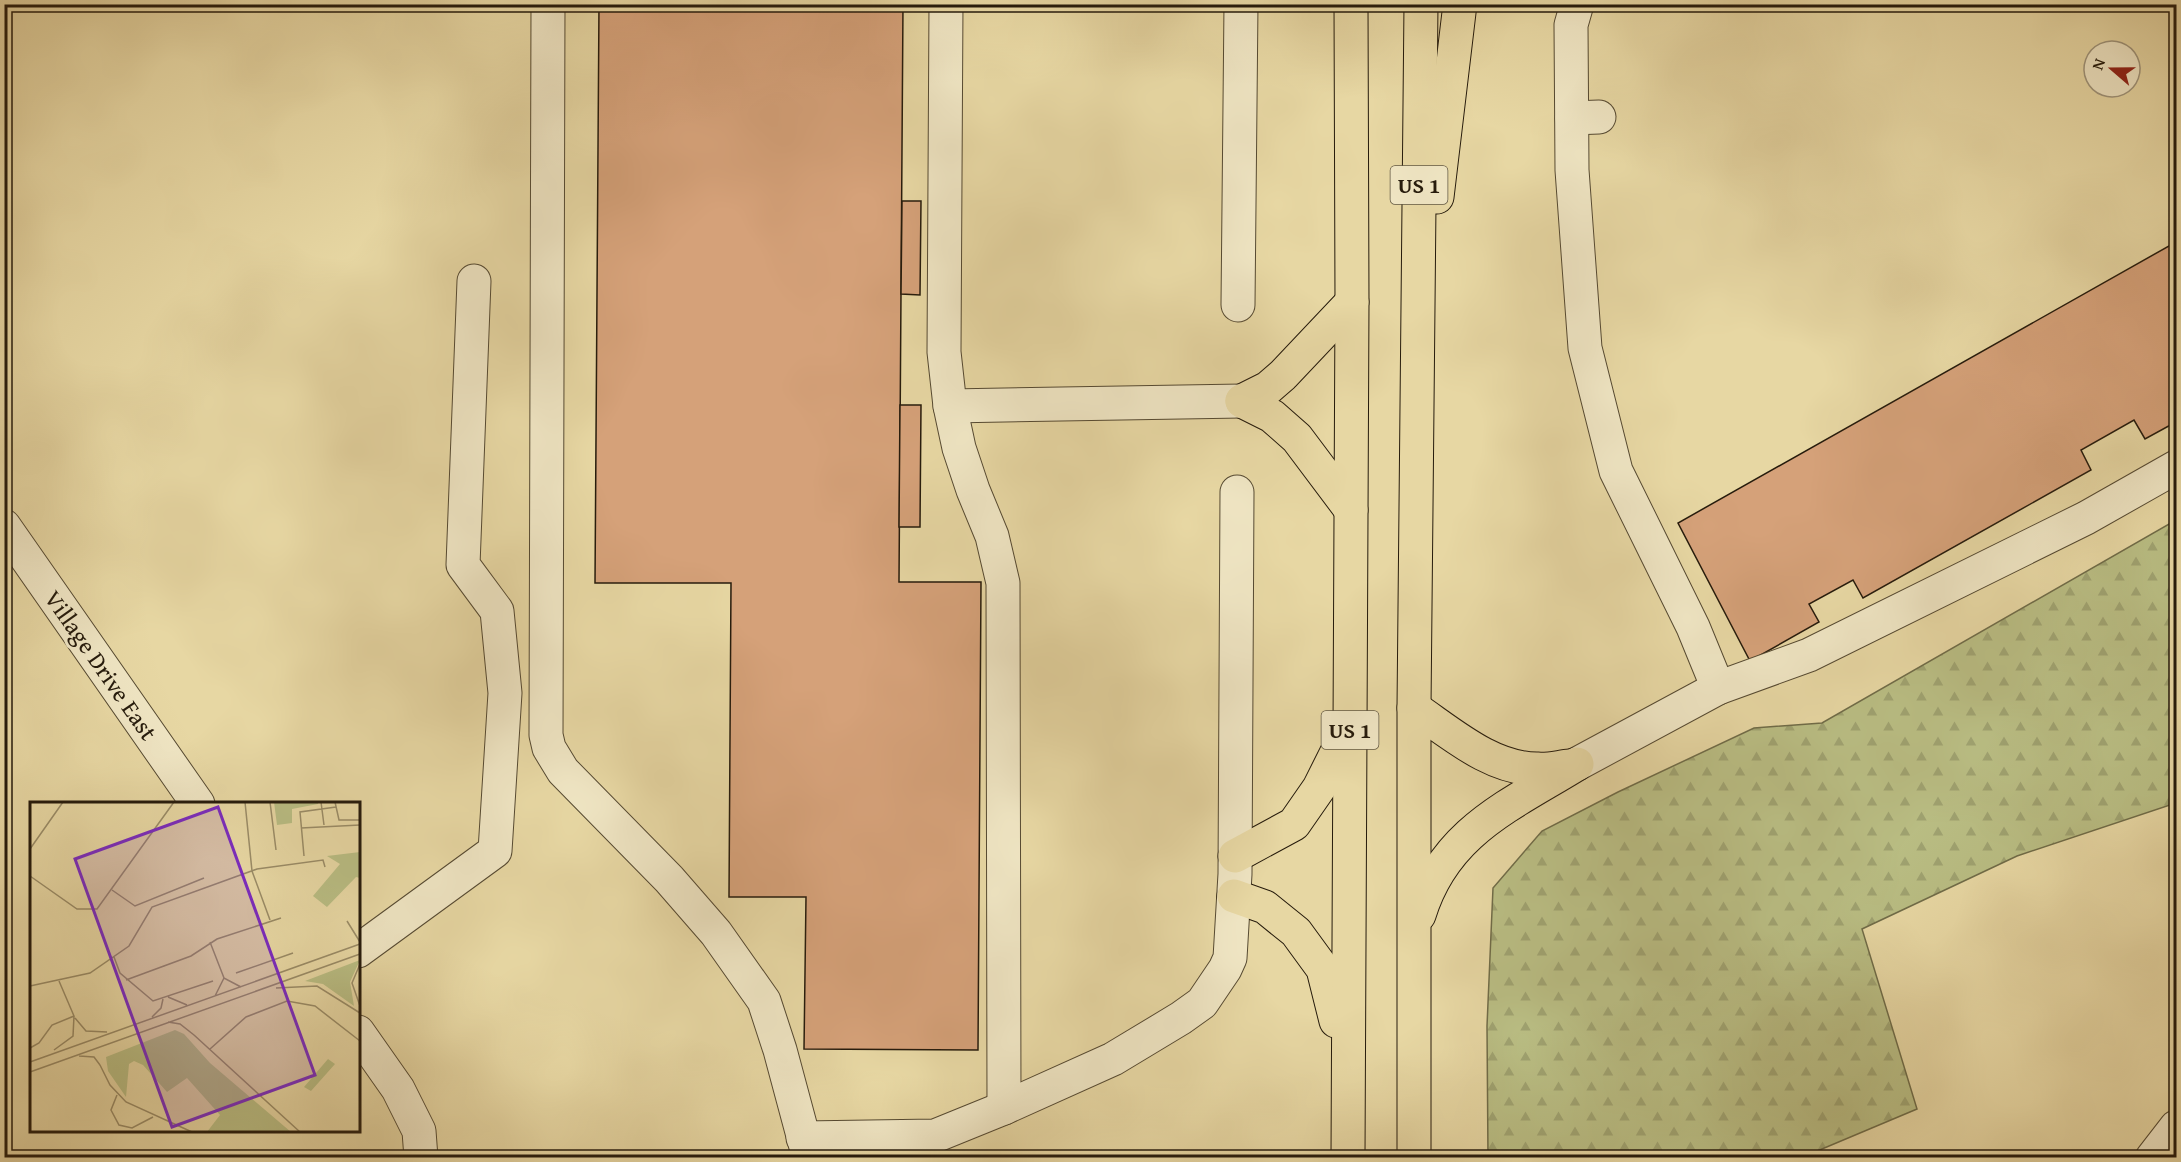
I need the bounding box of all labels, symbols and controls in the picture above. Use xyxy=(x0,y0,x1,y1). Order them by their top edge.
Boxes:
north arrow xyxy=(2082,39,2142,99)
text: N xyxy=(2085,54,2111,73)
road number: US 1 xyxy=(1390,166,1448,204)
street label: Village Drive East xyxy=(36,583,166,748)
road number: US 1 xyxy=(1322,711,1378,749)
inset map xyxy=(30,802,360,1132)

